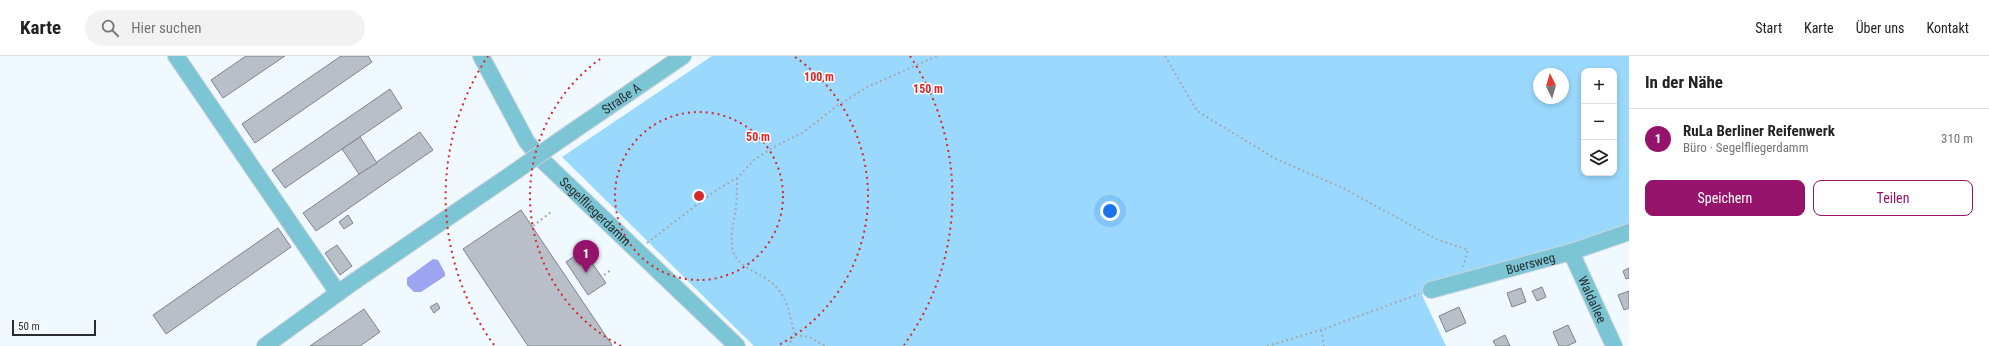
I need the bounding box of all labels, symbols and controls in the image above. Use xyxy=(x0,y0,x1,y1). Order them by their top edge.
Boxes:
search box xyxy=(85,10,365,46)
text: Karte xyxy=(20,16,61,39)
icon: search xyxy=(99,17,121,39)
text: Hier suchen xyxy=(131,19,202,37)
text: Start xyxy=(1755,20,1782,36)
text: Karte xyxy=(1804,20,1834,36)
text: Über uns xyxy=(1856,20,1904,36)
text: Kontakt xyxy=(1926,20,1969,36)
north arrow xyxy=(1533,68,1569,104)
map controls xyxy=(1581,68,1617,176)
button: + xyxy=(1581,68,1617,104)
text: 100 m xyxy=(804,70,834,84)
text: In der Nähe xyxy=(1645,72,1723,92)
street label: Straße A xyxy=(599,79,644,117)
text: 150 m xyxy=(913,82,943,96)
button: − xyxy=(1581,104,1617,140)
text: RuLa Berliner Reifenwerk xyxy=(1683,122,1835,140)
text: 50 m xyxy=(746,130,770,144)
text: 1 xyxy=(1655,131,1661,146)
text: 310 m xyxy=(1941,131,1973,146)
button: layers xyxy=(1581,140,1617,176)
text: Büro · Segelfliegerdamm xyxy=(1683,140,1808,155)
street label: Segelfliegerdamm xyxy=(557,174,634,248)
button: Speichern xyxy=(1645,180,1805,216)
button: Teilen xyxy=(1813,180,1973,216)
centre of rings xyxy=(692,189,706,203)
your location xyxy=(1100,201,1120,221)
pin: 1 xyxy=(573,240,599,273)
street label: Buersweg xyxy=(1504,249,1557,277)
street label: Waldallee xyxy=(1575,274,1610,325)
scale bar xyxy=(12,318,96,337)
text: 50 m xyxy=(18,320,40,333)

